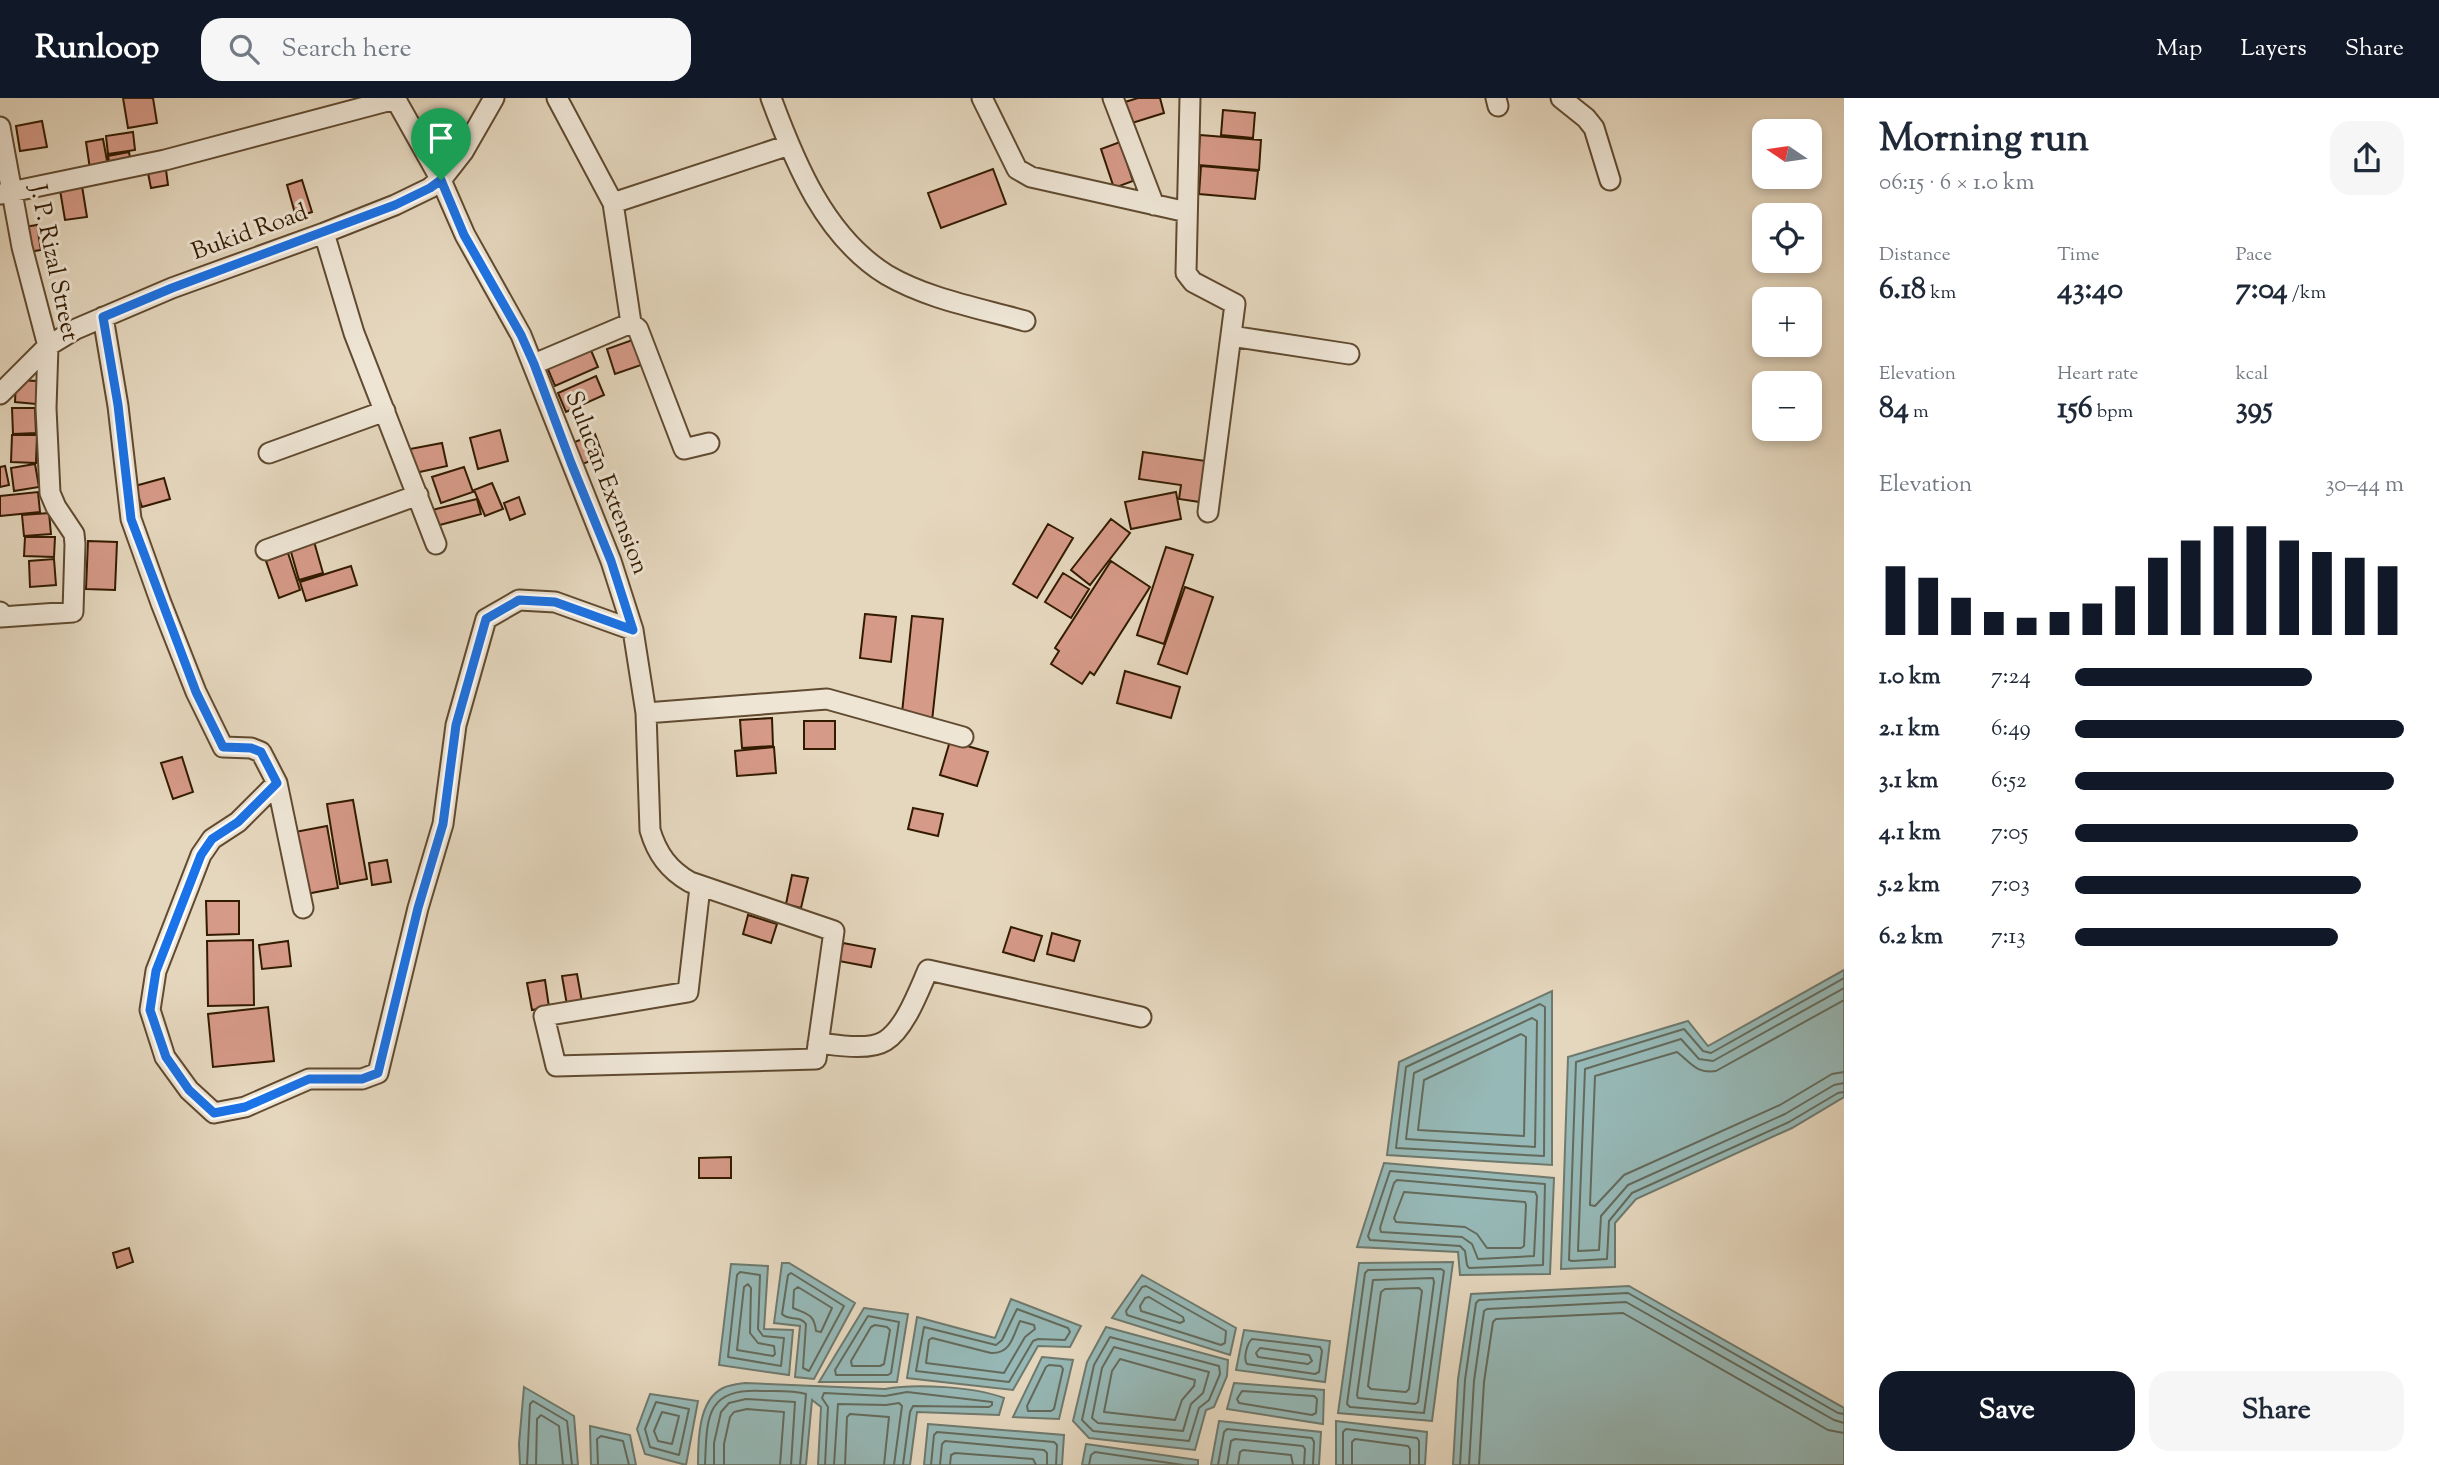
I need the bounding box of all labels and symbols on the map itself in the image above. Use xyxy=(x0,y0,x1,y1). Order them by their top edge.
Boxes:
pin xyxy=(411,108,471,180)
north arrow xyxy=(1752,119,1822,189)
street label: J. P. Rizal Street xyxy=(19,180,86,344)
street label: Bukid Road xyxy=(187,196,313,270)
street label: Sulucan Extension xyxy=(555,386,657,580)

